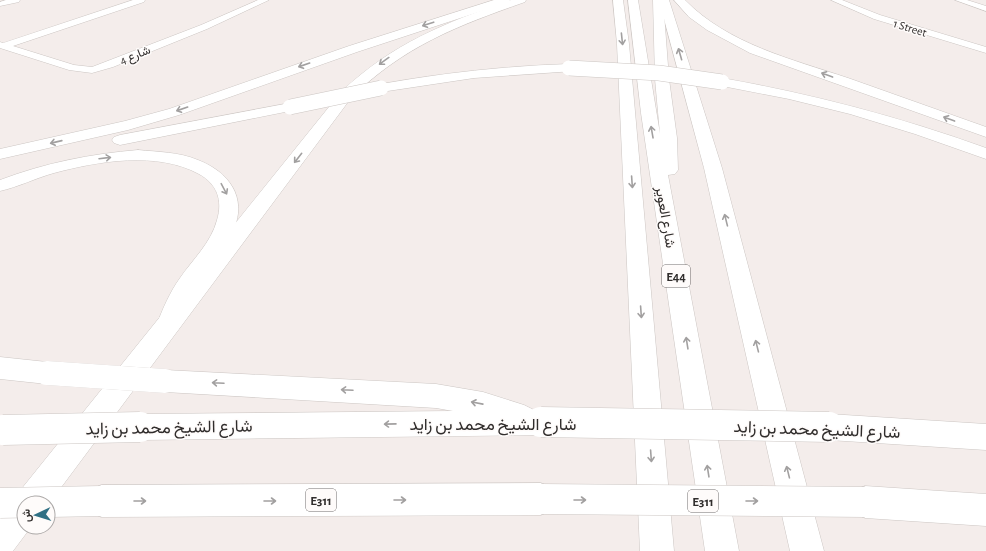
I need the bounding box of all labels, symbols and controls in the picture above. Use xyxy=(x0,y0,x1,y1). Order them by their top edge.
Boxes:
street label: 1 Street xyxy=(892,17,928,39)
one-way arrow xyxy=(422,21,434,29)
one-way arrow xyxy=(618,32,626,45)
street label: شارع 4 xyxy=(118,43,153,69)
one-way arrow xyxy=(676,48,684,61)
one-way arrow xyxy=(378,57,389,65)
one-way arrow xyxy=(299,62,311,70)
one-way arrow xyxy=(820,71,833,78)
one-way arrow xyxy=(175,106,188,113)
one-way arrow xyxy=(944,114,956,122)
one-way arrow xyxy=(648,126,656,139)
one-way arrow xyxy=(50,138,63,146)
one-way arrow xyxy=(293,152,302,163)
one-way arrow xyxy=(98,154,111,162)
one-way arrow xyxy=(629,175,636,188)
one-way arrow xyxy=(221,183,228,195)
street label: شارع العوير xyxy=(650,184,677,250)
one-way arrow xyxy=(722,214,729,227)
road number: E44 xyxy=(662,265,690,287)
one-way arrow xyxy=(637,305,645,318)
one-way arrow xyxy=(683,337,691,350)
one-way arrow xyxy=(753,340,761,353)
one-way arrow xyxy=(212,380,225,387)
one-way arrow xyxy=(341,387,354,394)
one-way arrow xyxy=(471,398,484,406)
street label: شارع الشيخ محمد بن زايد xyxy=(409,416,577,436)
street label: شارع الشيخ محمد بن زايد xyxy=(85,418,253,440)
street label: شارع الشيخ محمد بن زايد xyxy=(733,418,901,444)
one-way arrow xyxy=(384,420,397,428)
one-way arrow xyxy=(647,449,654,462)
one-way arrow xyxy=(704,465,712,478)
one-way arrow xyxy=(784,466,791,479)
road number: E311 xyxy=(306,489,336,511)
road number: E311 xyxy=(688,490,718,512)
north arrow xyxy=(16,495,56,535)
one-way arrow xyxy=(393,496,406,504)
one-way arrow xyxy=(573,496,586,504)
one-way arrow xyxy=(133,497,146,505)
one-way arrow xyxy=(263,497,276,505)
one-way arrow xyxy=(745,497,758,505)
text: ش xyxy=(21,509,33,523)

